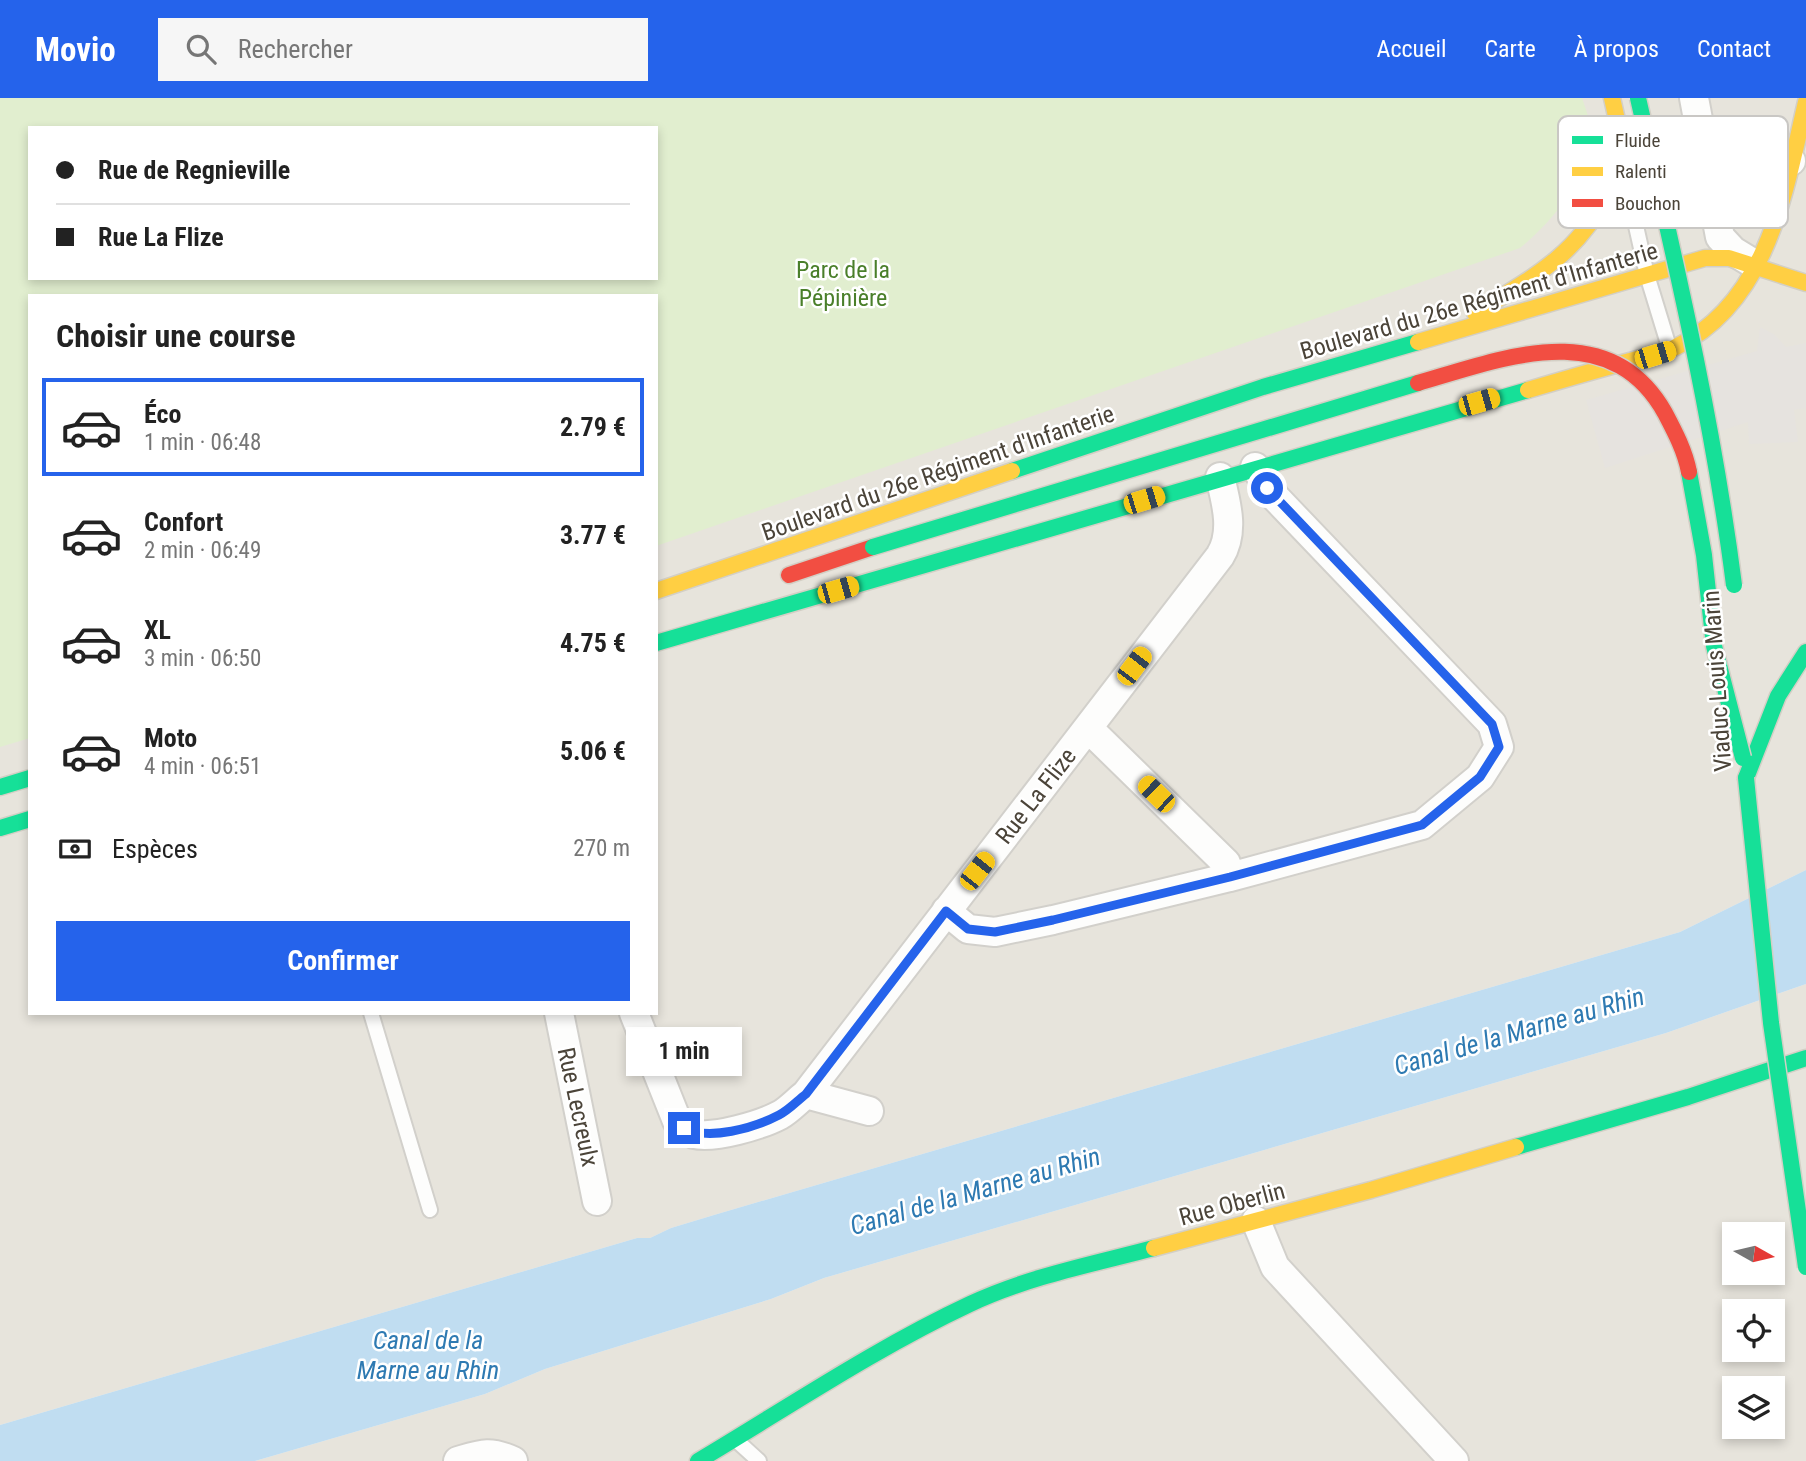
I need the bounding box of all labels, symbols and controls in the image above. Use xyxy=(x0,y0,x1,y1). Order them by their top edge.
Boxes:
search box xyxy=(158,18,648,81)
text: Movio xyxy=(35,30,116,69)
icon: search xyxy=(182,30,220,68)
text: Rechercher xyxy=(238,34,353,64)
text: Accueil xyxy=(1377,35,1446,63)
text: Carte xyxy=(1484,35,1536,63)
text: À propos xyxy=(1574,35,1659,63)
text: Contact xyxy=(1697,35,1771,63)
legend xyxy=(1558,116,1788,228)
text: Fluide xyxy=(1615,129,1660,152)
text: Rue de Regnieville xyxy=(98,155,290,185)
text: Ralenti xyxy=(1615,160,1667,183)
text: Bouchon xyxy=(1615,192,1681,215)
text: Rue La Flize xyxy=(98,222,224,252)
street label: Boulevard du 26e Régiment d'Infanterie xyxy=(1297,236,1661,366)
park label: Parc de la Pépinière xyxy=(796,256,890,312)
text: Choisir une course xyxy=(56,317,296,355)
car xyxy=(1632,339,1679,371)
car xyxy=(1456,386,1503,418)
icon: car xyxy=(60,396,123,459)
text: Éco xyxy=(144,399,181,429)
street label: Boulevard du 26e Régiment d'Infanterie xyxy=(758,399,1118,547)
text: 2.79 € xyxy=(560,412,626,442)
text: 1 min · 06:48 xyxy=(144,429,261,456)
route start xyxy=(1251,472,1283,504)
car xyxy=(1121,484,1168,516)
icon: car xyxy=(60,504,123,567)
text: Confort xyxy=(144,507,223,537)
text: 3.77 € xyxy=(560,520,626,550)
text: 2 min · 06:49 xyxy=(144,537,261,564)
car xyxy=(815,574,862,606)
street label: Viaduc Louis Marin xyxy=(1697,589,1737,773)
icon: car xyxy=(60,612,123,675)
text: XL xyxy=(144,615,171,645)
text: 4.75 € xyxy=(560,628,626,658)
car xyxy=(1113,643,1156,689)
text: 3 min · 06:50 xyxy=(144,645,261,672)
icon: car xyxy=(60,720,123,783)
text: Moto xyxy=(144,723,197,753)
text: 5.06 € xyxy=(560,736,626,766)
street label: Rue La Flize xyxy=(990,743,1082,849)
text: 4 min · 06:51 xyxy=(144,753,261,780)
car xyxy=(1134,772,1179,816)
icon: cash xyxy=(56,830,94,868)
text: Espèces xyxy=(112,834,198,864)
text: 270 m xyxy=(573,835,630,862)
car xyxy=(956,848,999,894)
button: Confirmer xyxy=(56,921,630,1001)
water label: Canal de la Marne au Rhin xyxy=(1390,981,1648,1081)
callout: 1 min xyxy=(626,1026,742,1076)
text: 1 min xyxy=(658,1038,710,1065)
street label: Rue Lecreulx xyxy=(552,1045,604,1169)
route end xyxy=(668,1112,700,1144)
water label: Canal de la Marne au Rhin xyxy=(846,1141,1104,1241)
street label: Rue Oberlin xyxy=(1176,1176,1288,1232)
north arrow xyxy=(1722,1222,1785,1284)
map controls xyxy=(1722,1222,1785,1439)
button: locate xyxy=(1722,1299,1785,1362)
water label: Canal de la Marne au Rhin xyxy=(357,1325,499,1385)
button: layers xyxy=(1722,1376,1785,1439)

